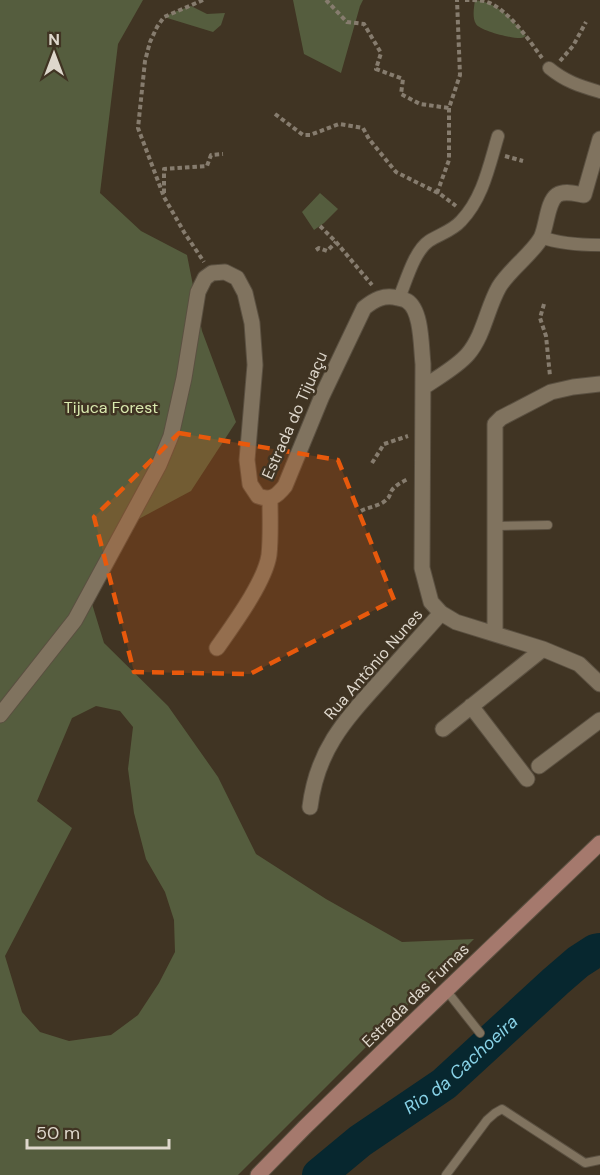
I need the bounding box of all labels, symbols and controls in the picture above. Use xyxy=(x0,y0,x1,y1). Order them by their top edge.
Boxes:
north arrow xyxy=(24,24,84,84)
text: N xyxy=(48,29,60,50)
street label: Estrada do Tijuaçu xyxy=(257,348,332,482)
park label: Tijuca Forest xyxy=(64,397,158,418)
street label: Rua Antônio Nunes xyxy=(319,605,427,724)
street label: Estrada das Furnas xyxy=(357,939,473,1052)
water label: Rio da Cachoeira xyxy=(399,1010,523,1120)
scale bar xyxy=(27,1112,170,1150)
text: 50 m xyxy=(36,1121,80,1145)

